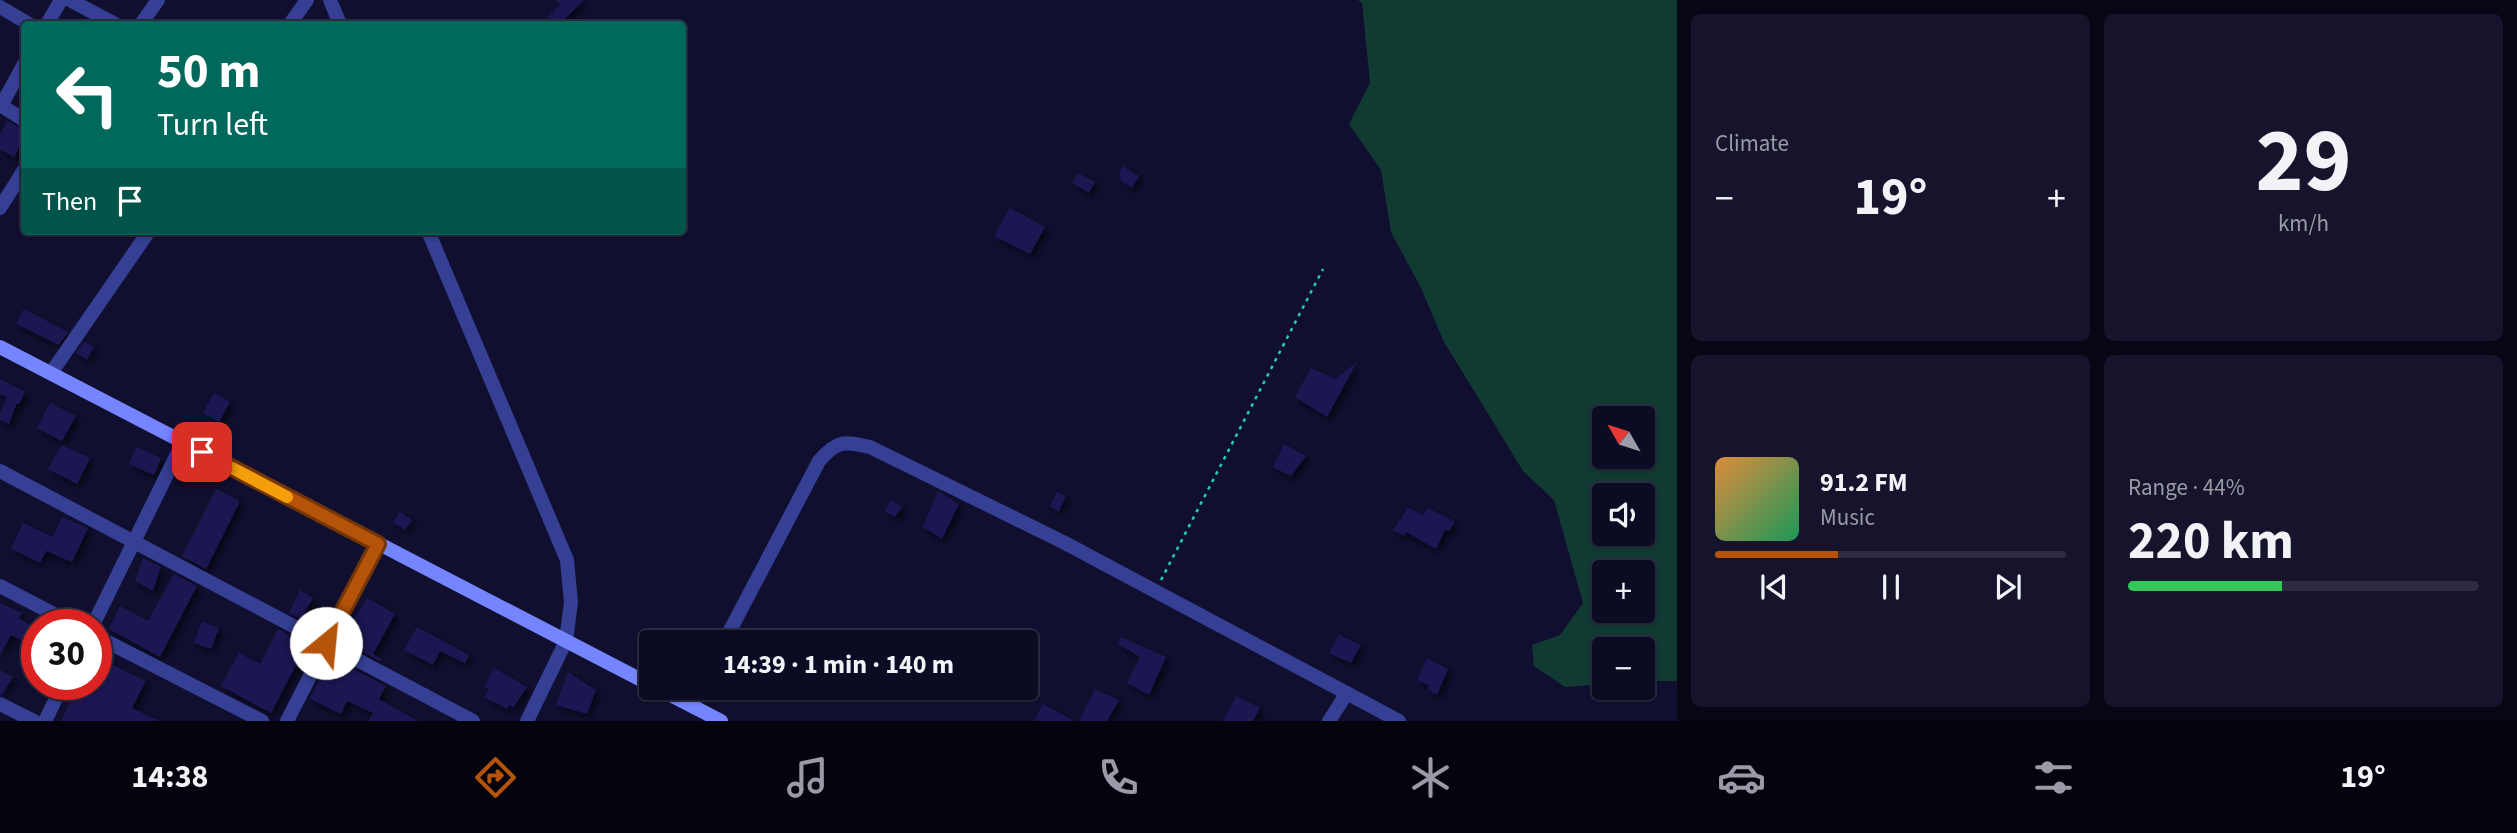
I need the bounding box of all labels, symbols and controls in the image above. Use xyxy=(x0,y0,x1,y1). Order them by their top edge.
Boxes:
text: 50 m xyxy=(157,37,261,107)
icon: left xyxy=(42,49,133,140)
text: 29 xyxy=(2255,97,2352,226)
text: Turn left xyxy=(157,102,268,148)
text: Climate xyxy=(1715,127,1789,160)
text: 19° xyxy=(1854,161,1927,235)
text: − xyxy=(1715,172,1734,226)
text: + xyxy=(2047,172,2066,226)
icon: arrive xyxy=(111,182,149,220)
text: Then xyxy=(42,183,97,220)
text: km/h xyxy=(2278,207,2329,240)
north arrow xyxy=(1592,406,1656,469)
map controls xyxy=(1592,406,1655,700)
pin xyxy=(172,422,232,482)
icon: arrive xyxy=(183,433,221,471)
text: 91.2 FM xyxy=(1820,464,1908,501)
text: Range · 44% xyxy=(2128,471,2245,504)
button: sound xyxy=(1592,483,1655,546)
text: Music xyxy=(1820,501,1875,534)
text: 220 km xyxy=(2128,505,2294,579)
button: + xyxy=(1592,560,1655,623)
icon: previous xyxy=(1755,568,1793,606)
icon: pause xyxy=(1872,568,1910,606)
icon: next xyxy=(1989,568,2027,606)
position arrow xyxy=(289,606,363,680)
speed limit sign: 30 xyxy=(21,609,112,700)
button: − xyxy=(1592,637,1655,700)
text: 14:39 · 1 min · 140 m xyxy=(723,646,954,683)
icon: directions xyxy=(471,753,520,802)
icon: music xyxy=(783,753,832,802)
icon: phone xyxy=(1094,753,1143,802)
icon: climate xyxy=(1406,753,1455,802)
icon: car xyxy=(1717,753,1766,802)
icon: filters xyxy=(2029,753,2078,802)
text: 14:38 xyxy=(131,754,208,800)
text: 19° xyxy=(2340,754,2386,800)

